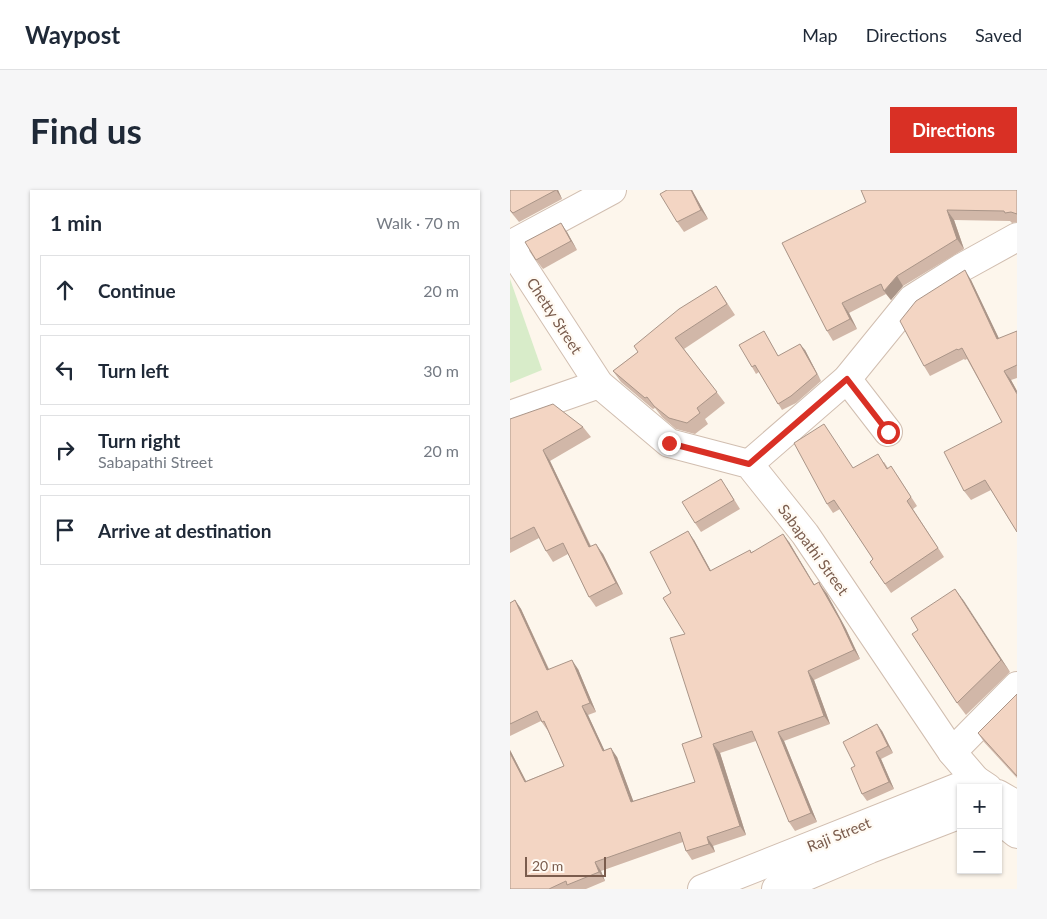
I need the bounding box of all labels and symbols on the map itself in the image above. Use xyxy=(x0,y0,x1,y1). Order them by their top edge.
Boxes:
street label: Chetty Street xyxy=(524,274,586,357)
route start xyxy=(877,421,900,444)
route end xyxy=(658,432,681,455)
street label: Sabapathi Street xyxy=(775,501,853,599)
street label: Raji Street xyxy=(804,813,874,855)
scale bar xyxy=(525,854,606,877)

